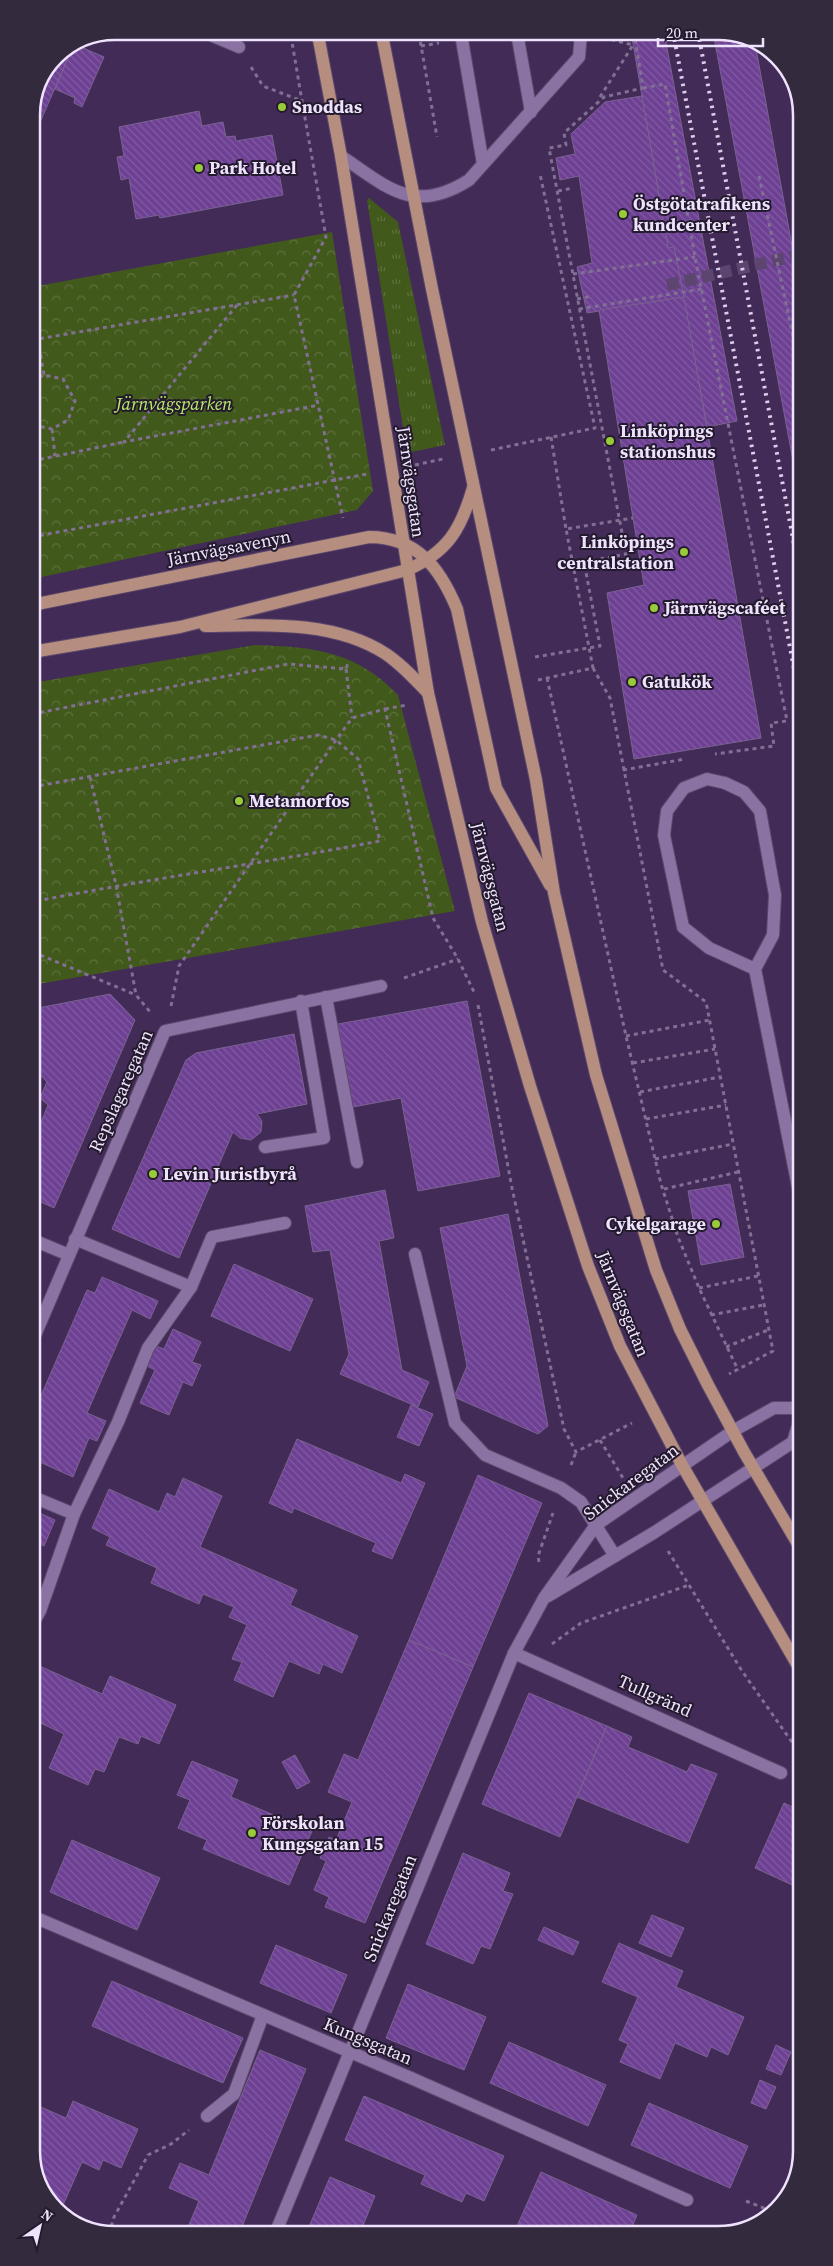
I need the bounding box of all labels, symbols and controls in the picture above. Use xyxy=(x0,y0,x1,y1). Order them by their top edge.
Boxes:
scale bar xyxy=(658,15,763,47)
text: 20 m xyxy=(666,22,698,43)
place label: Snoddas xyxy=(292,94,362,119)
marker: Snoddas xyxy=(276,101,288,113)
place label: Park Hotel xyxy=(209,155,297,180)
marker: Park Hotel xyxy=(193,162,205,174)
place label: Östgötatrafikens kundcenter xyxy=(633,191,770,237)
marker: Östgötatrafikens kundcenter xyxy=(617,208,629,220)
park label: Järnvägsparken xyxy=(113,391,232,416)
place label: Linköpings stationshus xyxy=(620,418,716,464)
street label: Järnvägsgatan xyxy=(391,424,432,539)
marker: Linköpings stationshus xyxy=(604,435,616,447)
street label: Järnvägsavenyn xyxy=(164,523,293,572)
place label: Linköpings centralstation xyxy=(557,529,674,575)
marker: Linköpings centralstation xyxy=(678,546,690,558)
place label: Järnvägscaféet xyxy=(663,595,786,620)
marker: Järnvägscaféet xyxy=(648,602,660,614)
place label: Gatukök xyxy=(642,669,712,694)
marker: Gatukök xyxy=(626,676,638,688)
place label: Metamorfos xyxy=(249,788,350,813)
marker: Metamorfos xyxy=(233,795,245,807)
street label: Järnvägsgatan xyxy=(465,818,516,934)
street label: Repslagaregatan xyxy=(82,1026,159,1156)
place label: Levin Juristbyrå xyxy=(163,1161,297,1186)
marker: Levin Juristbyrå xyxy=(147,1168,159,1180)
place label: Cykelgarage xyxy=(606,1211,706,1236)
marker: Cykelgarage xyxy=(710,1218,722,1230)
street label: Järnvägsgatan xyxy=(590,1246,656,1361)
street label: Snickaregatan xyxy=(578,1437,684,1526)
street label: Tullgränd xyxy=(614,1668,696,1723)
place label: Förskolan Kungsgatan 15 xyxy=(262,1810,383,1856)
marker: Förskolan Kungsgatan 15 xyxy=(246,1827,258,1839)
street label: Snickaregatan xyxy=(357,1850,422,1965)
street label: Kungsgatan xyxy=(320,2011,416,2070)
north arrow xyxy=(15,2201,65,2251)
text: N xyxy=(37,2204,57,2226)

